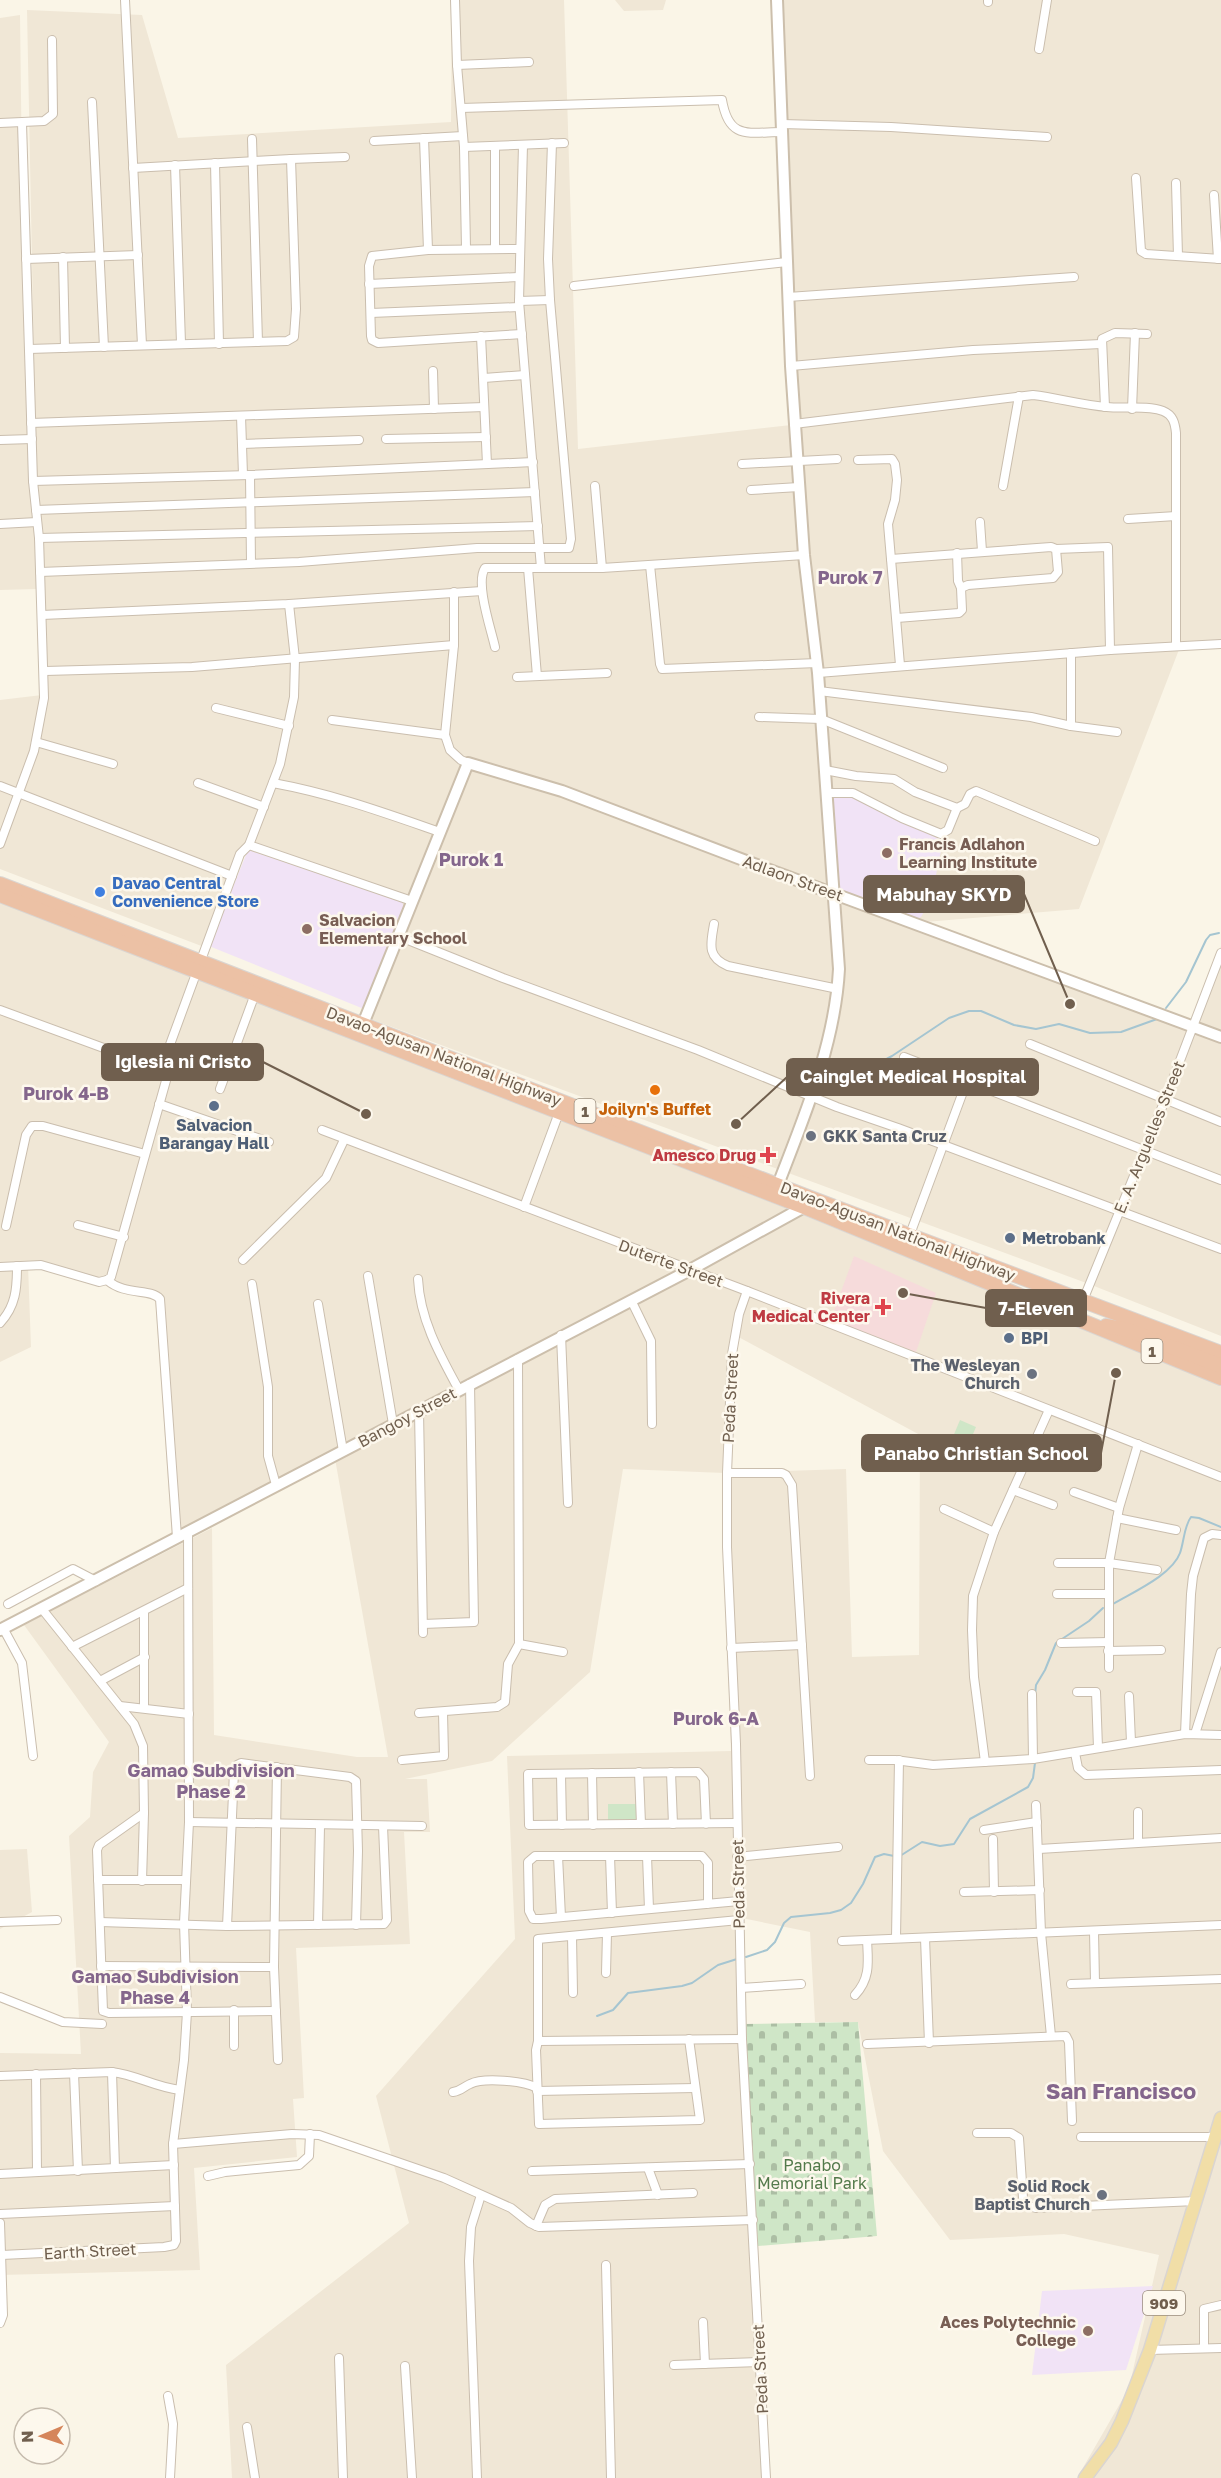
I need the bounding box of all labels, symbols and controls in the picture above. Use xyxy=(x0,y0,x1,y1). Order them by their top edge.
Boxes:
district label: Purok 7 xyxy=(817,566,883,588)
place label: Francis Adlahon Learning Institute xyxy=(899,834,1037,872)
marker: Francis Adlahon Learning Institute xyxy=(880,846,894,860)
district label: Purok 1 xyxy=(439,848,503,870)
street label: Adlaon Street xyxy=(740,851,846,905)
place label: Davao Central Convenience Store xyxy=(112,873,259,911)
callout: Mabuhay SKYD xyxy=(864,876,1024,912)
text: Mabuhay SKYD xyxy=(876,883,1012,905)
marker: Davao Central Convenience Store xyxy=(93,885,107,899)
place label: Salvacion Elementary School xyxy=(319,910,468,948)
marker: Salvacion Elementary School xyxy=(300,922,314,936)
street label: Davao-Agusan National Highway xyxy=(324,1002,564,1110)
callout: Iglesia ni Cristo xyxy=(102,1044,263,1080)
text: Iglesia ni Cristo xyxy=(115,1050,252,1072)
street label: E. A. Arguelles Street xyxy=(1109,1058,1189,1216)
callout: Cainglet Medical Hospital xyxy=(787,1059,1038,1095)
text: Cainglet Medical Hospital xyxy=(800,1065,1026,1087)
district label: Purok 4-B xyxy=(23,1082,109,1104)
marker: Joilyn's Buffet xyxy=(648,1083,662,1097)
marker: Salvacion Barangay Hall xyxy=(207,1099,221,1113)
road number: 1 xyxy=(574,1099,596,1123)
place label: Joilyn's Buffet xyxy=(599,1099,711,1119)
place label: Salvacion Barangay Hall xyxy=(159,1115,270,1153)
place label: GKK Santa Cruz xyxy=(823,1126,947,1146)
marker: GKK Santa Cruz xyxy=(804,1129,818,1143)
place label: Amesco Drug xyxy=(652,1145,756,1165)
marker: Amesco Drug xyxy=(761,1148,775,1162)
street label: Davao-Agusan National Highway xyxy=(778,1177,1018,1285)
place label: Metrobank xyxy=(1022,1228,1106,1248)
marker: Metrobank xyxy=(1003,1231,1017,1245)
street label: Duterte Street xyxy=(616,1235,726,1291)
place label: Rivera Medical Center xyxy=(752,1288,870,1326)
callout: 7-Eleven xyxy=(986,1290,1086,1326)
text: 7-Eleven xyxy=(998,1297,1074,1319)
marker: Rivera Medical Center xyxy=(874,1298,892,1316)
place label: BPI xyxy=(1021,1328,1048,1348)
marker: BPI xyxy=(1002,1331,1016,1345)
road number: 1 xyxy=(1142,1339,1162,1363)
street label: Peda Street xyxy=(718,1353,742,1443)
place label: The Wesleyan Church xyxy=(910,1355,1020,1393)
marker: The Wesleyan Church xyxy=(1025,1367,1039,1381)
street label: Bangoy Street xyxy=(354,1383,460,1451)
callout: Panabo Christian School xyxy=(862,1435,1101,1471)
text: Panabo Christian School xyxy=(874,1442,1088,1464)
district label: Purok 6-A xyxy=(673,1707,759,1729)
district label: Gamao Subdivision Phase 2 xyxy=(127,1759,295,1802)
street label: Peda Street xyxy=(727,1839,749,1929)
district label: Gamao Subdivision Phase 4 xyxy=(71,1965,239,2008)
district label: San Francisco xyxy=(1046,2077,1196,2104)
park label: Panabo Memorial Park xyxy=(757,2155,867,2193)
place label: Solid Rock Baptist Church xyxy=(974,2176,1091,2214)
marker: Solid Rock Baptist Church xyxy=(1095,2188,1109,2202)
street label: Earth Street xyxy=(43,2239,137,2263)
road number: 909 xyxy=(1143,2291,1185,2315)
place label: Aces Polytechnic College xyxy=(940,2312,1076,2350)
street label: Peda Street xyxy=(748,2324,772,2414)
marker: Aces Polytechnic College xyxy=(1081,2324,1095,2338)
north arrow xyxy=(12,2406,72,2466)
text: N xyxy=(17,2430,37,2443)

